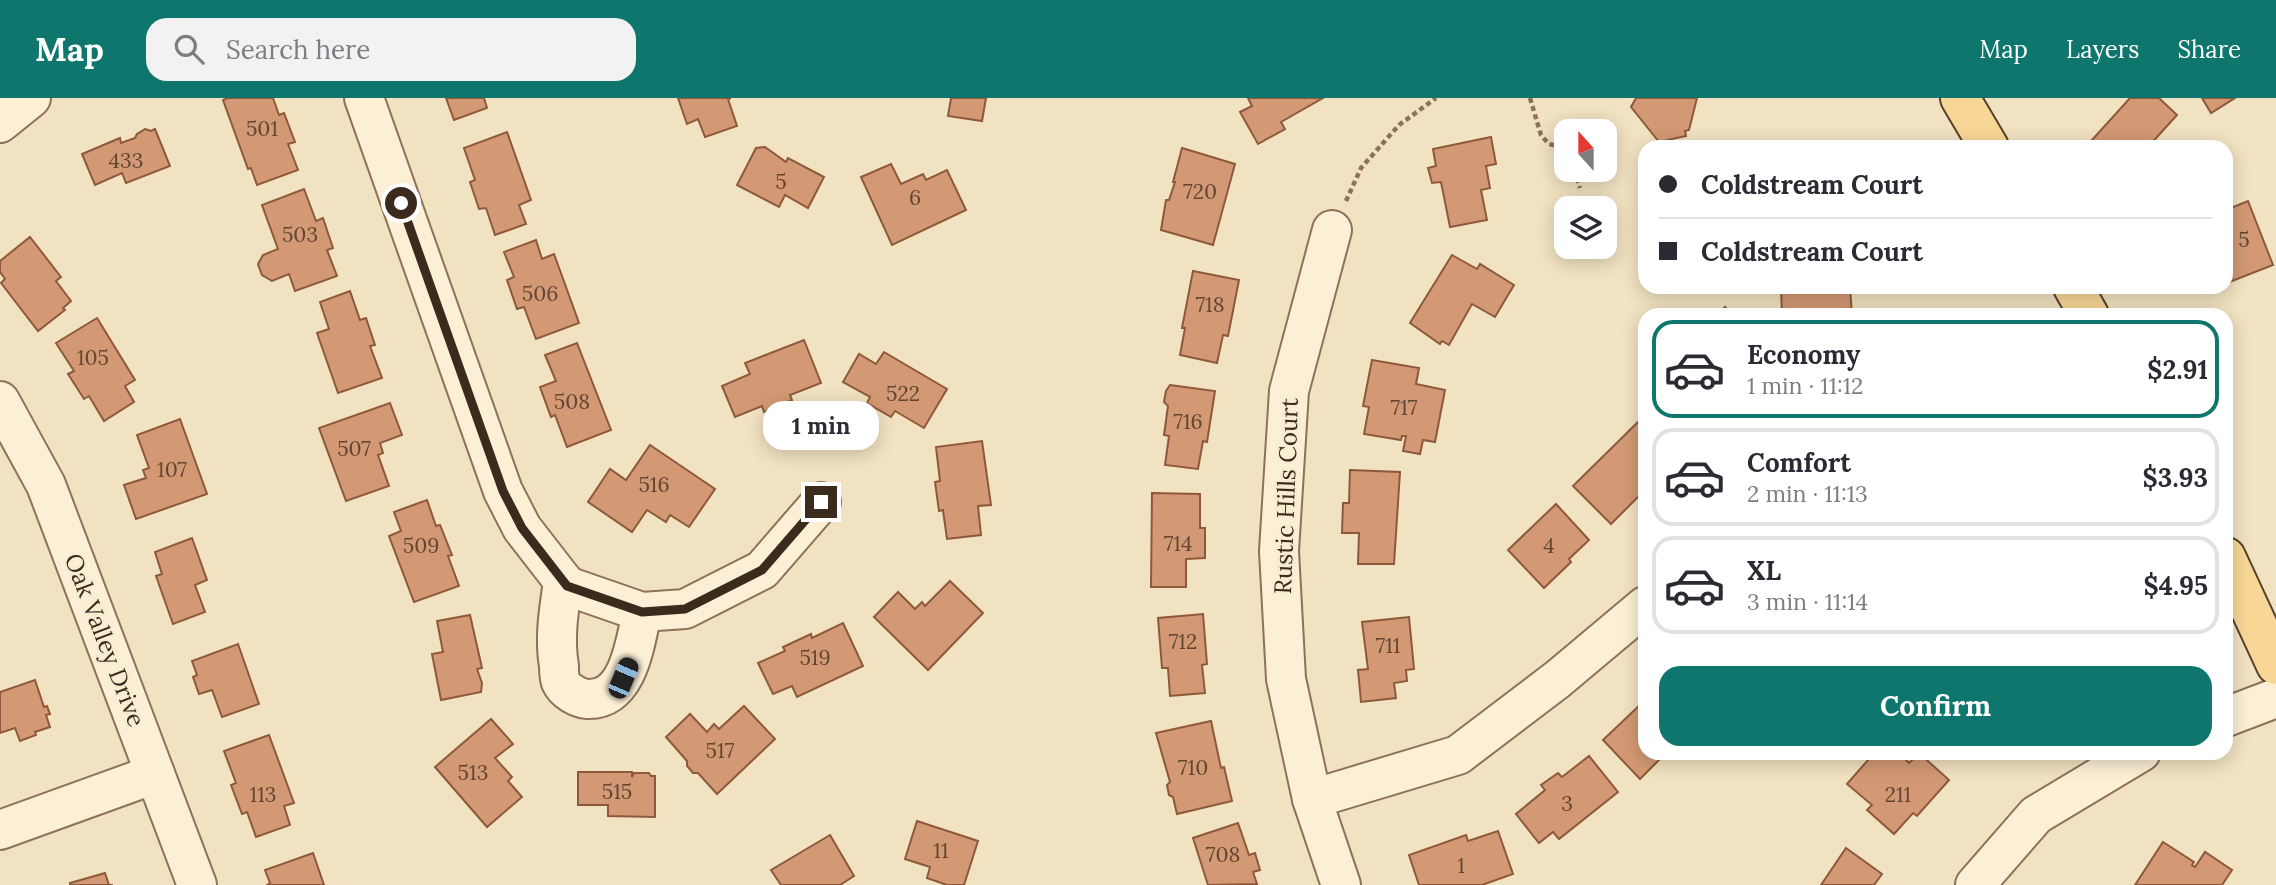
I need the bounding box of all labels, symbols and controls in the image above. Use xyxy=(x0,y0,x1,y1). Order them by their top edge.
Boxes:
search box xyxy=(146,18,636,81)
text: Map xyxy=(35,28,104,70)
icon: search xyxy=(170,30,208,68)
text: Search here xyxy=(226,33,370,66)
text: Map xyxy=(1979,34,2028,65)
text: Layers xyxy=(2066,34,2139,65)
text: Share xyxy=(2177,34,2241,65)
house number: 501 xyxy=(246,115,278,142)
north arrow xyxy=(1554,119,1617,182)
map controls xyxy=(1554,119,1617,259)
house number: 433 xyxy=(109,147,143,174)
house number: 5 xyxy=(775,168,787,195)
text: Coldstream Court xyxy=(1701,168,1923,201)
house number: 720 xyxy=(1183,178,1217,205)
house number: 6 xyxy=(909,184,921,211)
route start xyxy=(385,187,417,219)
button: layers xyxy=(1554,196,1617,259)
house number: 503 xyxy=(282,221,318,248)
house number: 5 xyxy=(2238,226,2250,253)
text: Coldstream Court xyxy=(1701,235,1923,268)
house number: 506 xyxy=(522,280,558,307)
house number: 718 xyxy=(1195,291,1225,318)
icon: car xyxy=(1663,338,1726,401)
text: Economy xyxy=(1747,338,1860,371)
house number: 105 xyxy=(77,344,109,371)
text: $2.91 xyxy=(2147,353,2208,386)
text: 1 min · 11:12 xyxy=(1747,371,1863,400)
house number: 522 xyxy=(886,380,920,407)
house number: 508 xyxy=(554,388,590,415)
house number: 717 xyxy=(1390,394,1418,421)
street label: Rustic Hills Court xyxy=(1267,397,1305,595)
callout: 1 min xyxy=(763,400,879,450)
house number: 716 xyxy=(1173,408,1203,435)
text: 1 min xyxy=(792,411,850,440)
house number: 507 xyxy=(337,435,371,462)
icon: car xyxy=(1663,446,1726,509)
text: Comfort xyxy=(1747,446,1851,479)
house number: 107 xyxy=(157,456,187,483)
text: $3.93 xyxy=(2143,461,2208,494)
house number: 516 xyxy=(638,471,670,498)
text: 2 min · 11:13 xyxy=(1747,479,1868,508)
route end xyxy=(805,486,837,518)
house number: 714 xyxy=(1164,530,1192,557)
house number: 509 xyxy=(403,532,439,559)
house number: 4 xyxy=(1543,532,1555,559)
street label: Oak Valley Drive xyxy=(58,549,152,731)
icon: car xyxy=(1663,554,1726,617)
text: XL xyxy=(1747,554,1781,587)
text: $4.95 xyxy=(2143,569,2208,602)
text: 3 min · 11:14 xyxy=(1747,587,1868,616)
house number: 712 xyxy=(1169,628,1197,655)
house number: 711 xyxy=(1376,632,1400,659)
house number: 519 xyxy=(799,644,831,671)
car xyxy=(606,655,641,701)
button: Confirm xyxy=(1659,666,2212,746)
house number: 517 xyxy=(706,737,735,764)
house number: 710 xyxy=(1178,754,1208,781)
house number: 513 xyxy=(458,759,488,786)
house number: 515 xyxy=(602,778,632,805)
house number: 113 xyxy=(250,781,277,808)
house number: 211 xyxy=(1885,781,1911,808)
house number: 3 xyxy=(1561,790,1573,817)
house number: 11 xyxy=(933,837,949,864)
house number: 708 xyxy=(1206,841,1240,868)
house number: 1 xyxy=(1457,852,1465,879)

